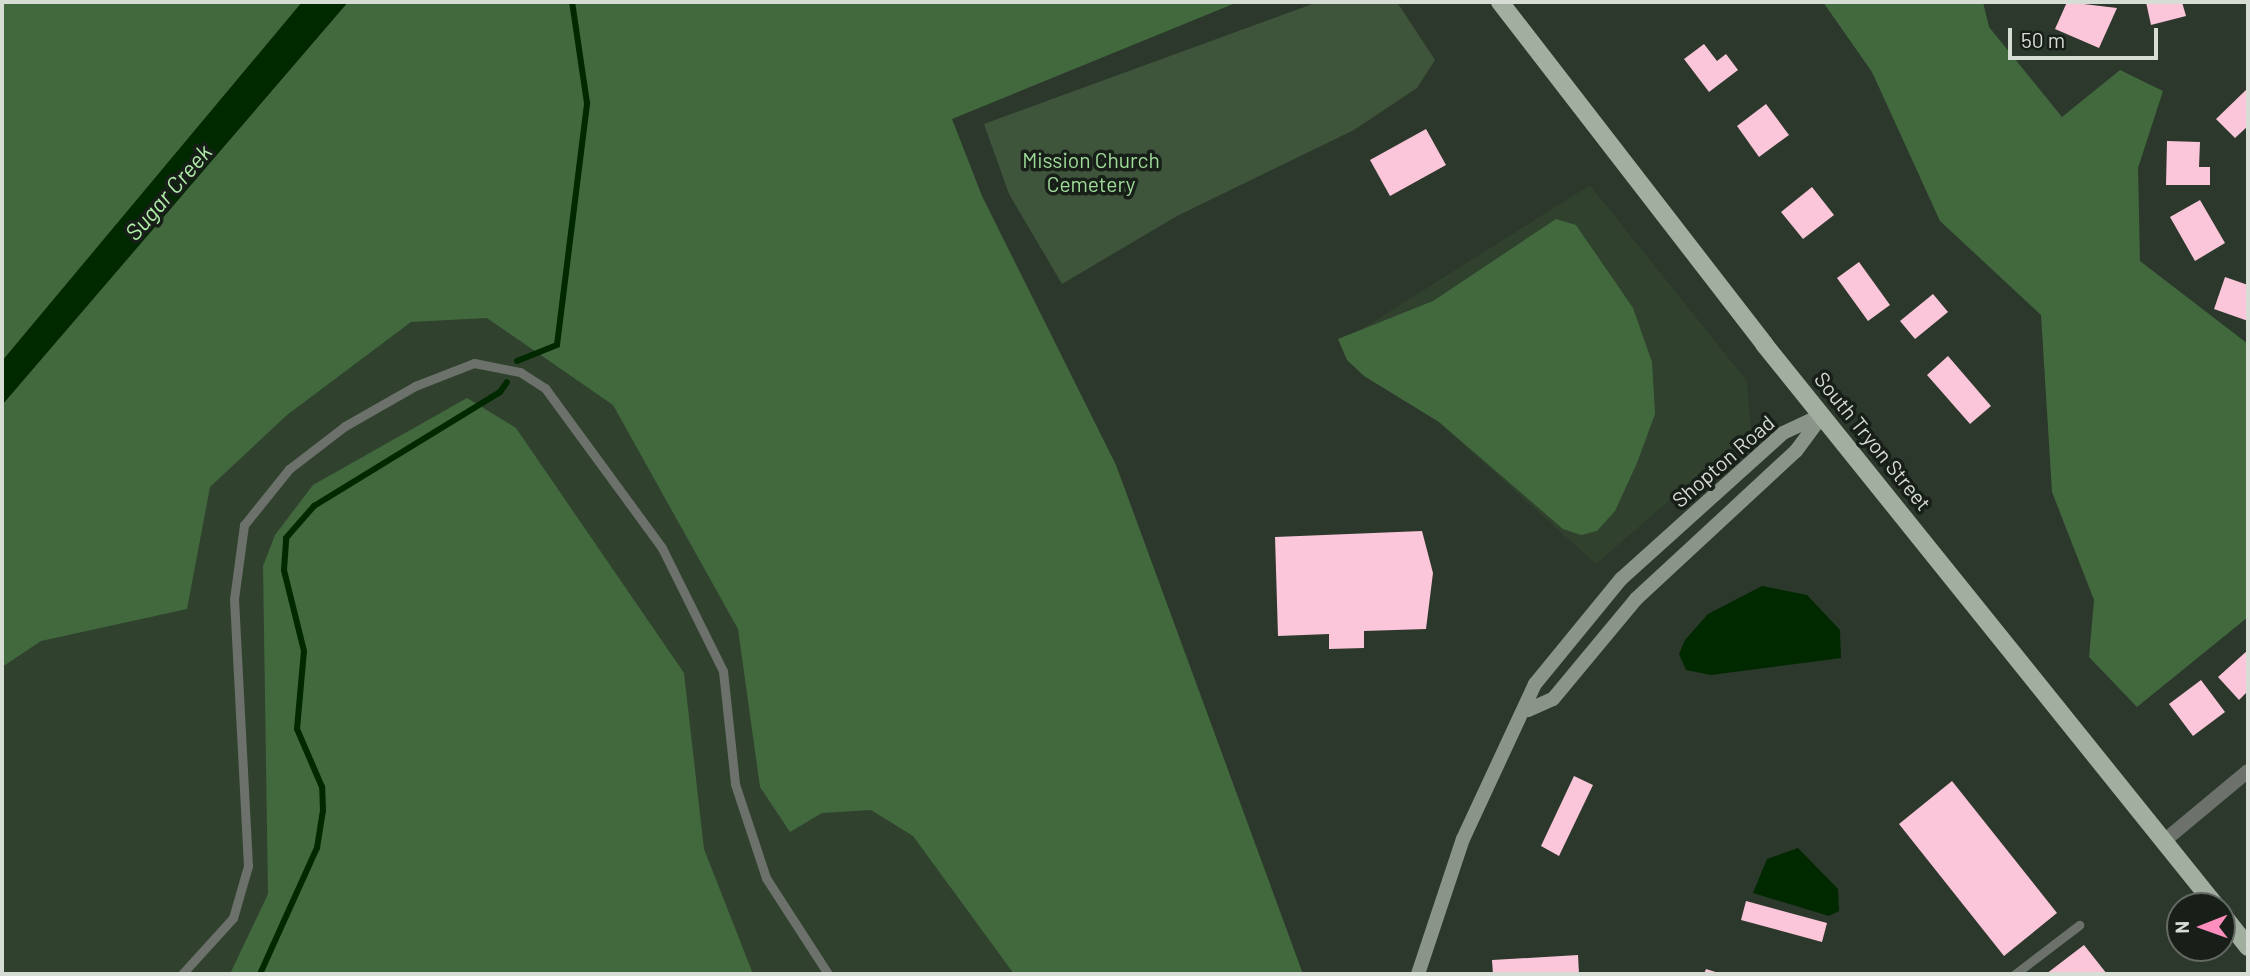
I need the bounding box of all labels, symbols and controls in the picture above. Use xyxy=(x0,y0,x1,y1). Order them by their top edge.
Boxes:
scale bar xyxy=(2012,14,2162,58)
text: 50 m xyxy=(2021,27,2065,52)
water label: Sugar Creek xyxy=(119,138,217,246)
park label: Mission Church Cemetery xyxy=(1022,147,1160,197)
street label: South Tryon Street xyxy=(1809,367,1937,515)
street label: Shopton Road xyxy=(1667,410,1779,512)
north arrow xyxy=(2166,892,2236,962)
text: N xyxy=(2170,921,2193,934)

